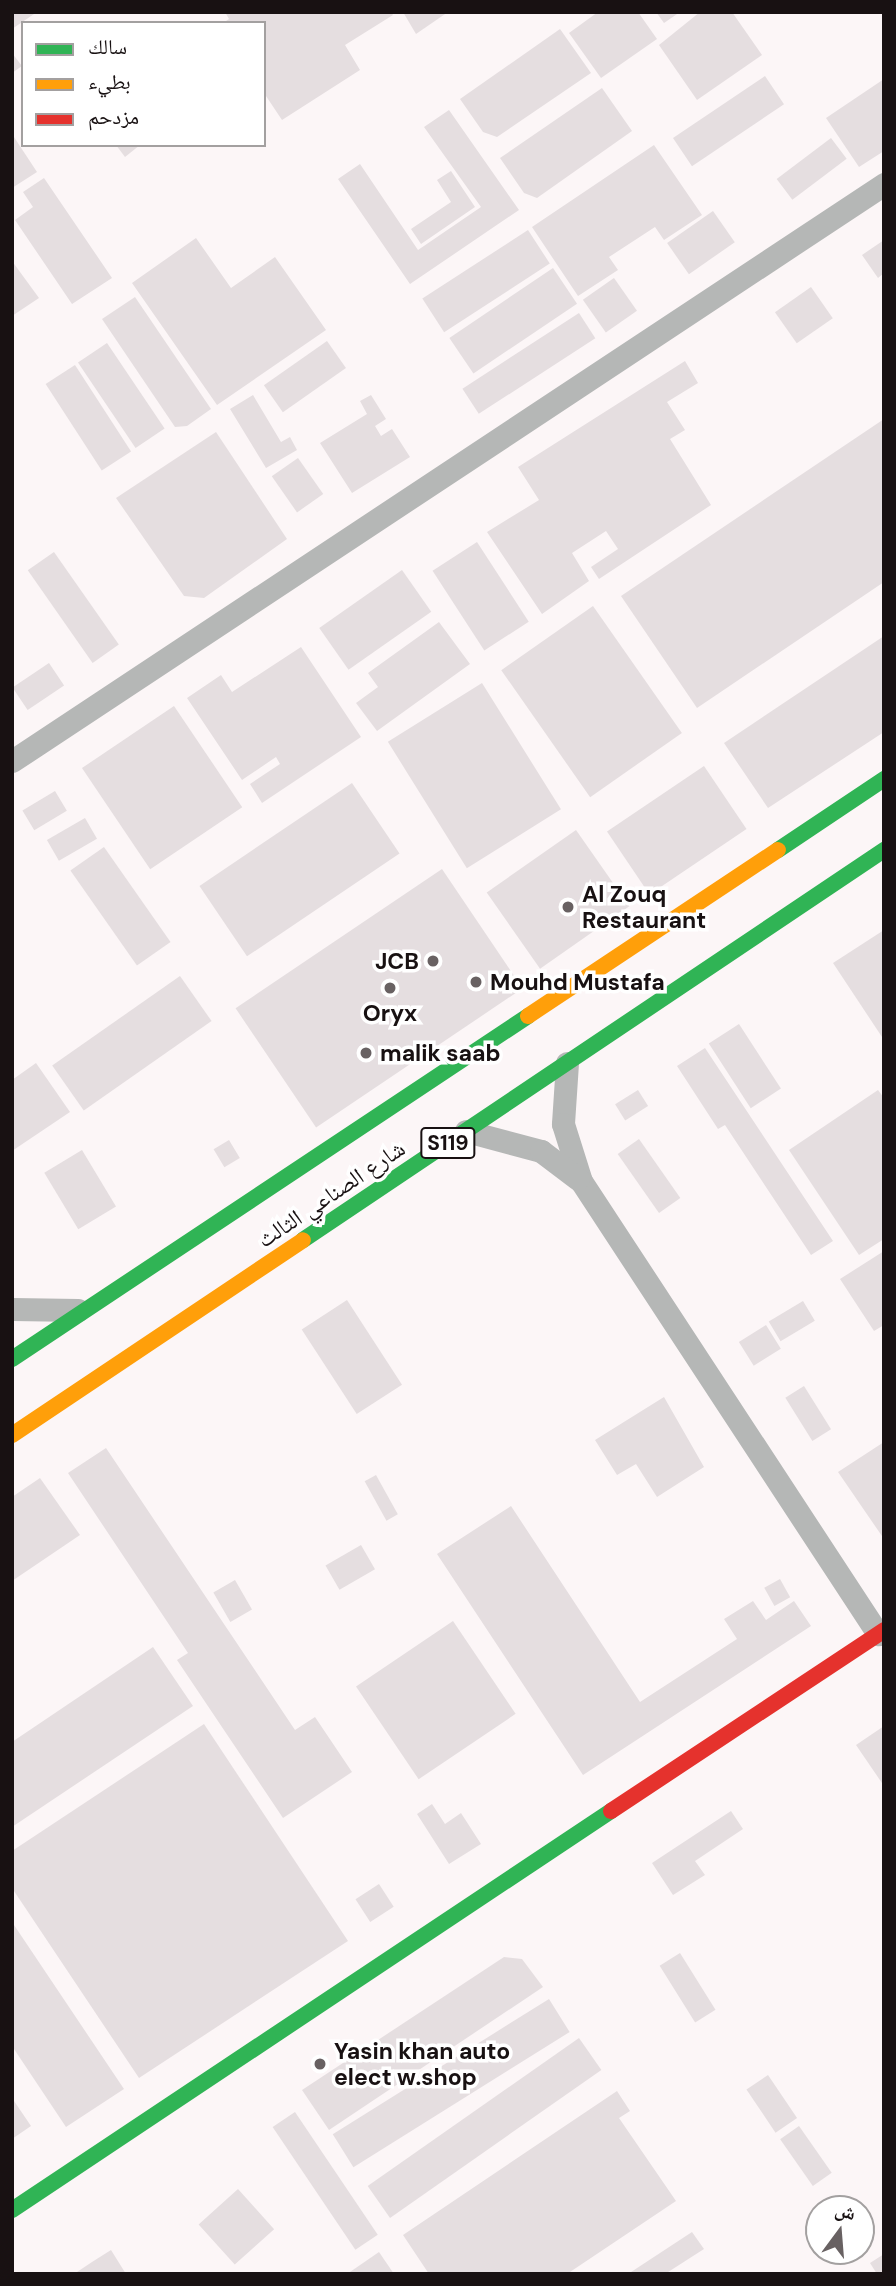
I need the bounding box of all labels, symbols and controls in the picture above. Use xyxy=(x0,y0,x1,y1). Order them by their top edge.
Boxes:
legend xyxy=(21,21,266,147)
text: سالك xyxy=(88,33,127,61)
text: بطيء xyxy=(88,68,131,96)
text: مزدحم xyxy=(88,103,139,131)
place label: Al Zouq Restaurant xyxy=(582,880,706,934)
marker: Al Zouq Restaurant xyxy=(560,899,576,915)
place label: JCB xyxy=(375,947,419,975)
marker: JCB xyxy=(425,953,441,969)
place label: Mouhd Mustafa xyxy=(490,968,665,996)
marker: Mouhd Mustafa xyxy=(468,974,484,990)
marker: Oryx xyxy=(382,980,398,996)
place label: Oryx xyxy=(363,999,417,1027)
place label: malik saab xyxy=(380,1039,501,1067)
marker: malik saab xyxy=(358,1045,374,1061)
road number: S119 xyxy=(420,1126,476,1160)
street label: شارع الصناعي الثالث xyxy=(252,1134,410,1254)
place label: Yasin khan auto elect w.shop xyxy=(334,2037,510,2091)
marker: Yasin khan auto elect w.shop xyxy=(312,2056,328,2072)
north arrow xyxy=(805,2195,875,2265)
text: ش xyxy=(832,2196,859,2226)

